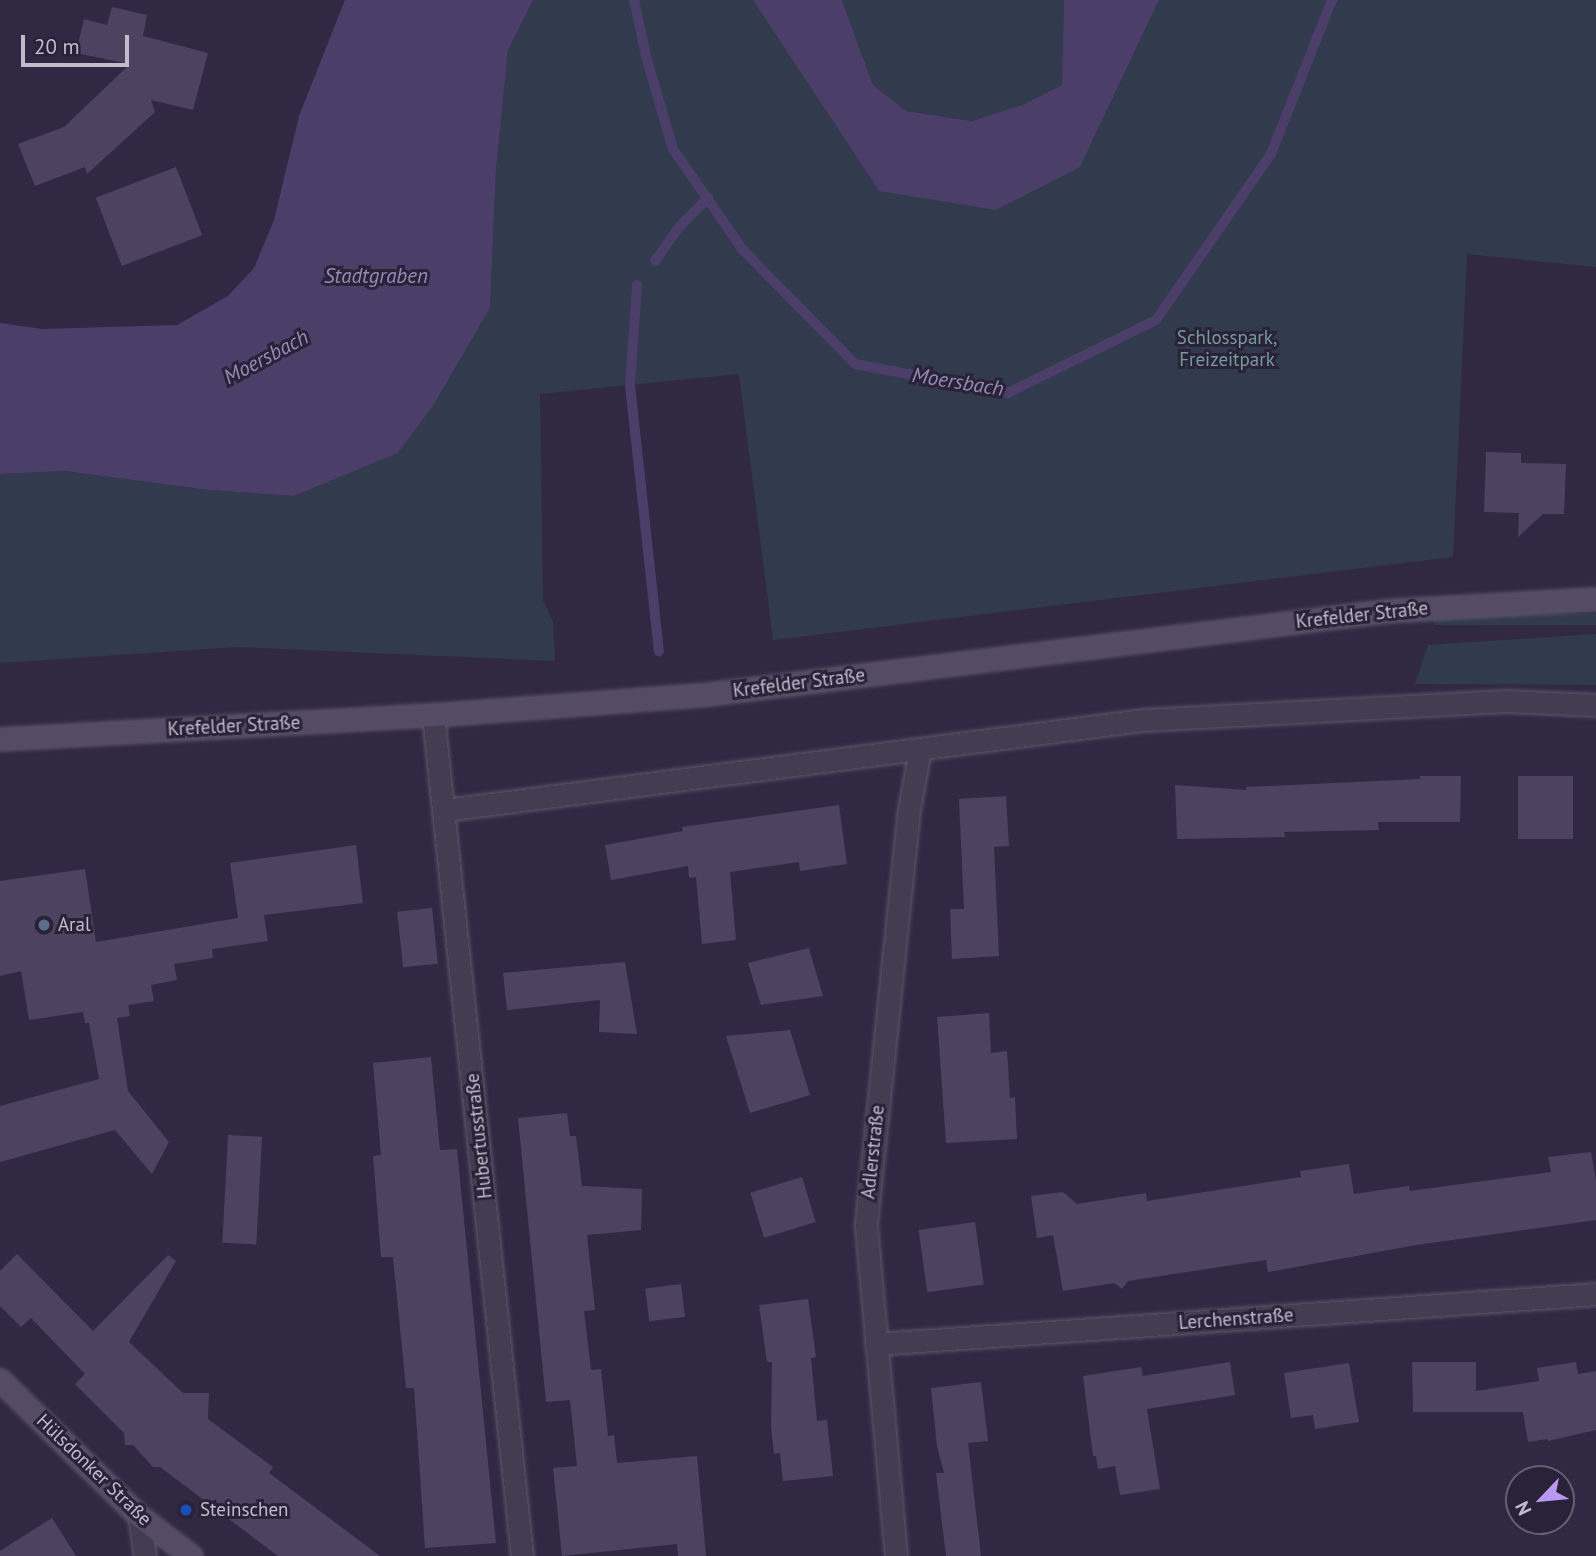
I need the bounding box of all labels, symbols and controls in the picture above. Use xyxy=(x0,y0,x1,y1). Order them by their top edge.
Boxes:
scale bar xyxy=(24,21,133,65)
text: 20 m xyxy=(34,33,80,60)
water label: Stadtgraben xyxy=(324,263,428,289)
water label: Moersbach xyxy=(219,324,313,390)
park label: Schlosspark, Freizeitpark xyxy=(1177,327,1277,371)
water label: Moersbach xyxy=(910,362,1006,402)
street label: Krefelder Straße xyxy=(1295,597,1429,633)
street label: Krefelder Straße xyxy=(732,664,866,702)
street label: Krefelder Straße xyxy=(167,711,301,741)
place label: Aral xyxy=(58,914,91,936)
marker: Aral xyxy=(36,917,52,933)
street label: Hubertusstraße xyxy=(461,1072,497,1200)
street label: Adlerstraße xyxy=(857,1104,889,1200)
street label: Lerchenstraße xyxy=(1178,1304,1294,1334)
street label: Hülsdonker Straße xyxy=(32,1409,156,1531)
north arrow xyxy=(1505,1465,1575,1535)
text: N xyxy=(1509,1497,1536,1519)
place label: Steinschen xyxy=(200,1499,288,1521)
marker: Steinschen xyxy=(178,1502,194,1518)

